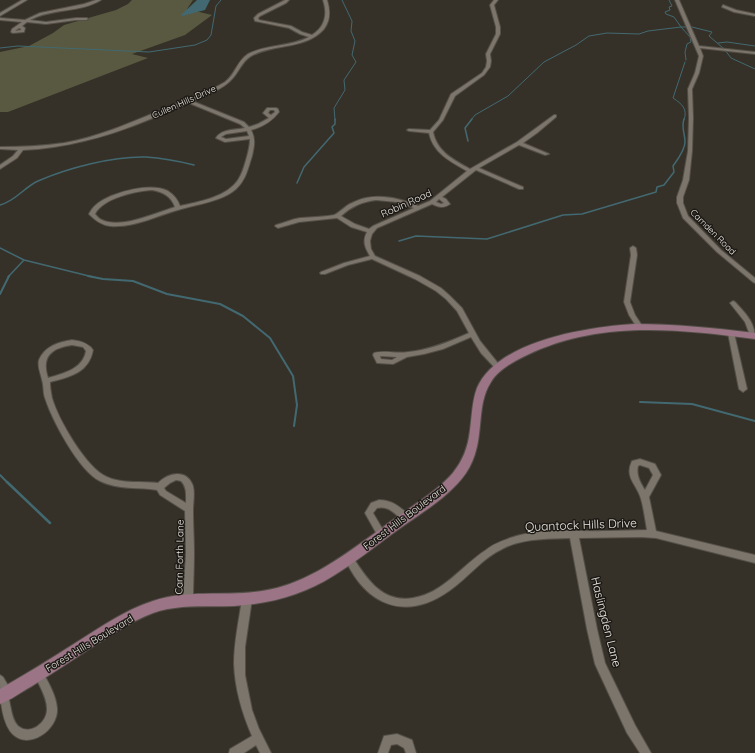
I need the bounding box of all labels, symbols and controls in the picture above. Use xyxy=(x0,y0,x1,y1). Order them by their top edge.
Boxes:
street label: Cullen Hills Drive xyxy=(150,83,217,121)
street label: Robin Road xyxy=(379,186,434,220)
street label: Camden Road xyxy=(688,207,738,257)
street label: Forest Hills Boulevard xyxy=(360,482,448,553)
street label: Quantock Hills Drive xyxy=(525,515,637,534)
street label: Carn Forth Lane xyxy=(172,519,187,595)
street label: Haslingden Lane xyxy=(588,575,625,669)
street label: Forest Hills Boulevard xyxy=(43,612,135,675)

